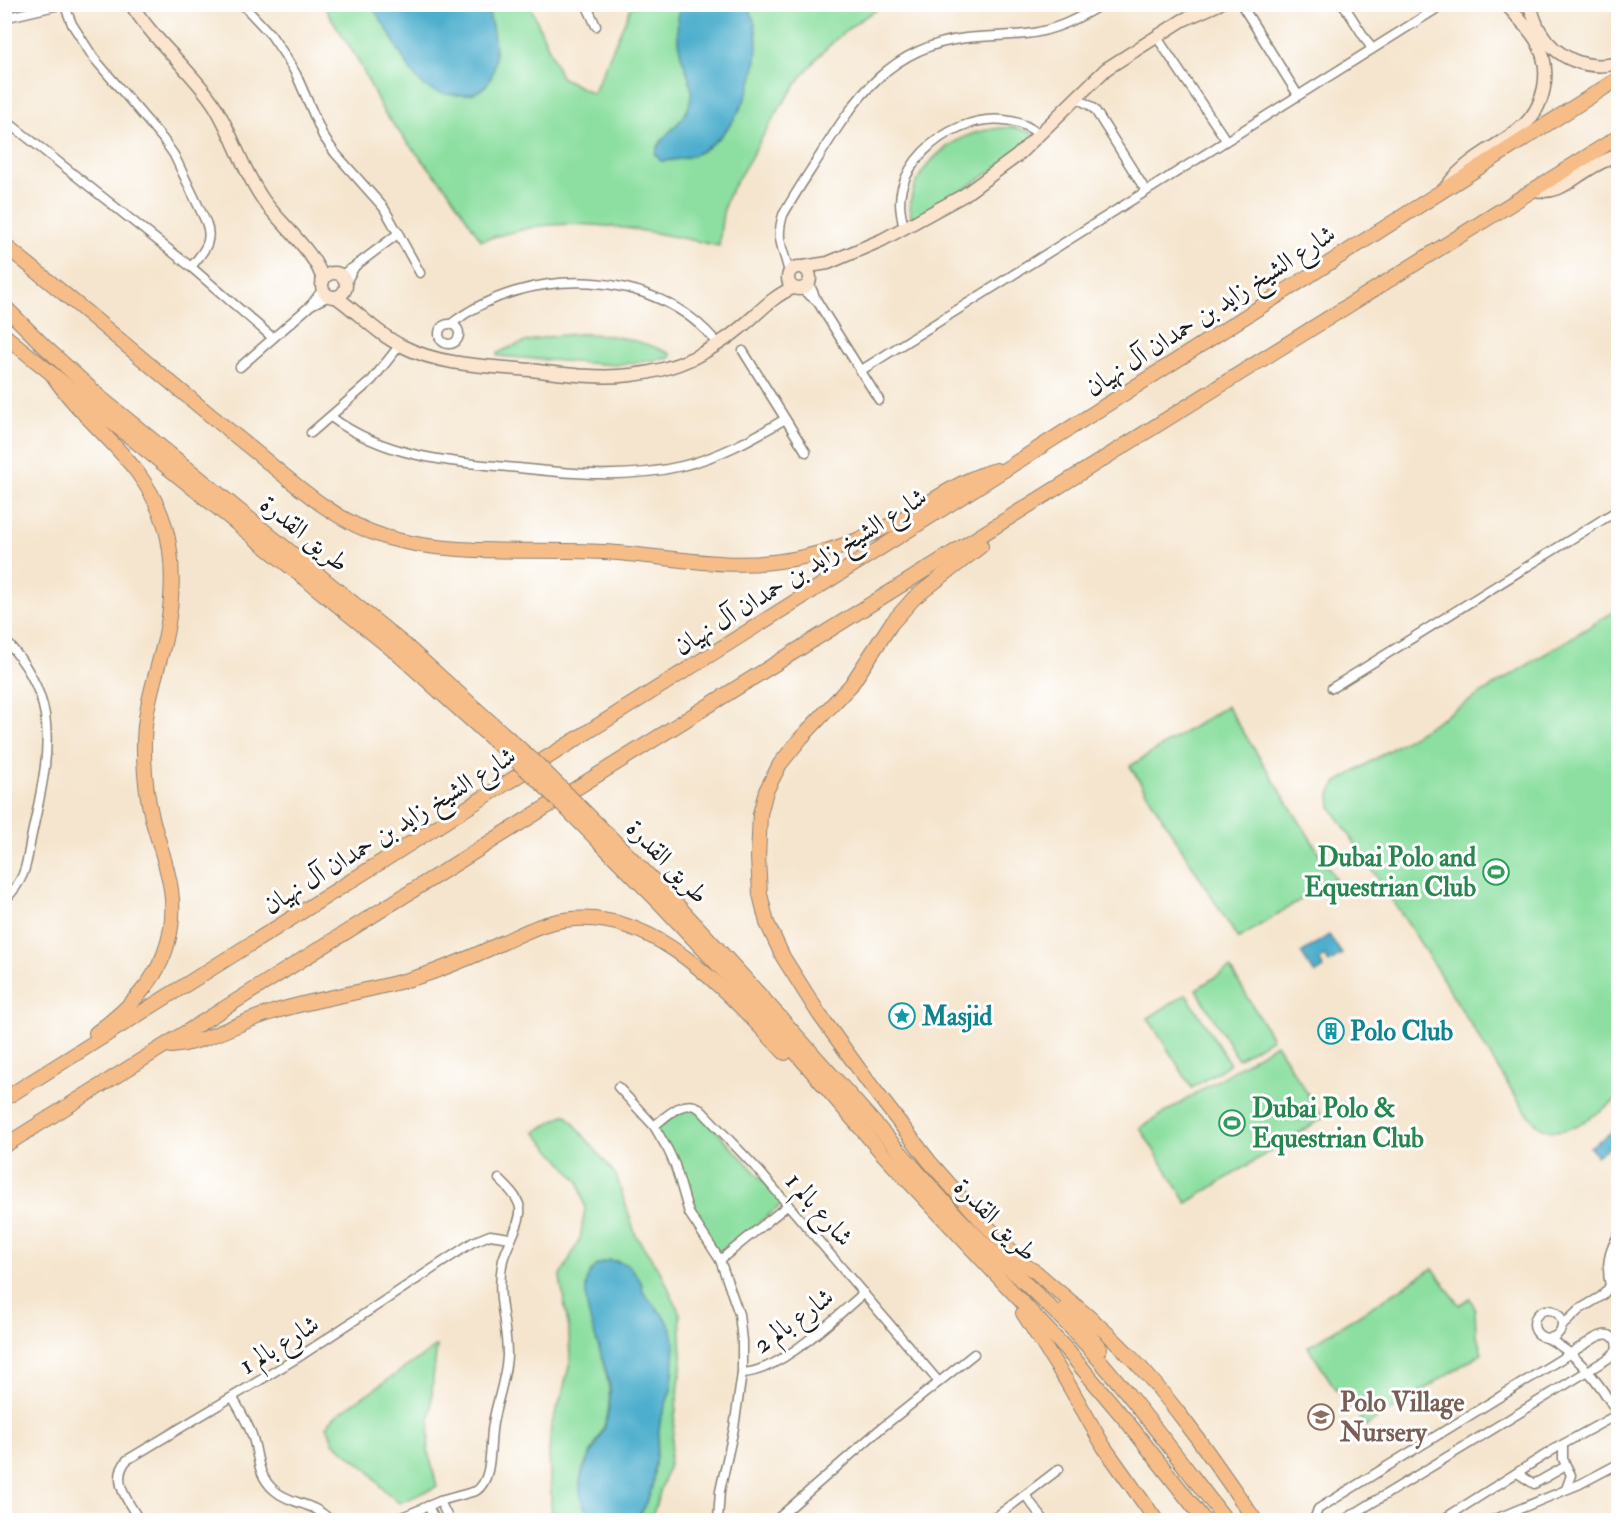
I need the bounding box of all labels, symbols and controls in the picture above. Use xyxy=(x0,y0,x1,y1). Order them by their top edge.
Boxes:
street label: شارع الشيخ زايد بن حمدان آل نهيان xyxy=(1079,218,1346,410)
street label: شارع الشيخ زايد بن حمدان آل نهيان xyxy=(668,481,937,669)
street label: طريق القدرة xyxy=(253,488,355,579)
street label: شارع الشيخ زايد بن حمدان آل نهيان xyxy=(257,740,526,928)
street label: طريق القدرة xyxy=(619,813,715,911)
place label: Dubai Polo and Equestrian Club xyxy=(1304,842,1476,905)
sports icon: Dubai Polo and Equestrian Club xyxy=(1481,857,1511,887)
place icon: Masjid xyxy=(887,1001,917,1031)
place label: Masjid xyxy=(921,1001,992,1033)
building icon: Polo Club xyxy=(1316,1016,1346,1046)
place label: Polo Club xyxy=(1350,1016,1453,1048)
place label: Dubai Polo & Equestrian Club xyxy=(1252,1093,1424,1156)
sports icon: Dubai Polo & Equestrian Club xyxy=(1217,1108,1247,1138)
street label: شارع بالم 1 xyxy=(774,1166,860,1257)
street label: طريق القدرة xyxy=(947,1171,1044,1268)
street label: شارع بالم 2 xyxy=(747,1281,844,1366)
street label: شارع بالم 1 xyxy=(234,1308,328,1387)
place label: Polo Village Nursery xyxy=(1339,1387,1464,1450)
school or university icon: Polo Village Nursery xyxy=(1306,1402,1336,1432)

